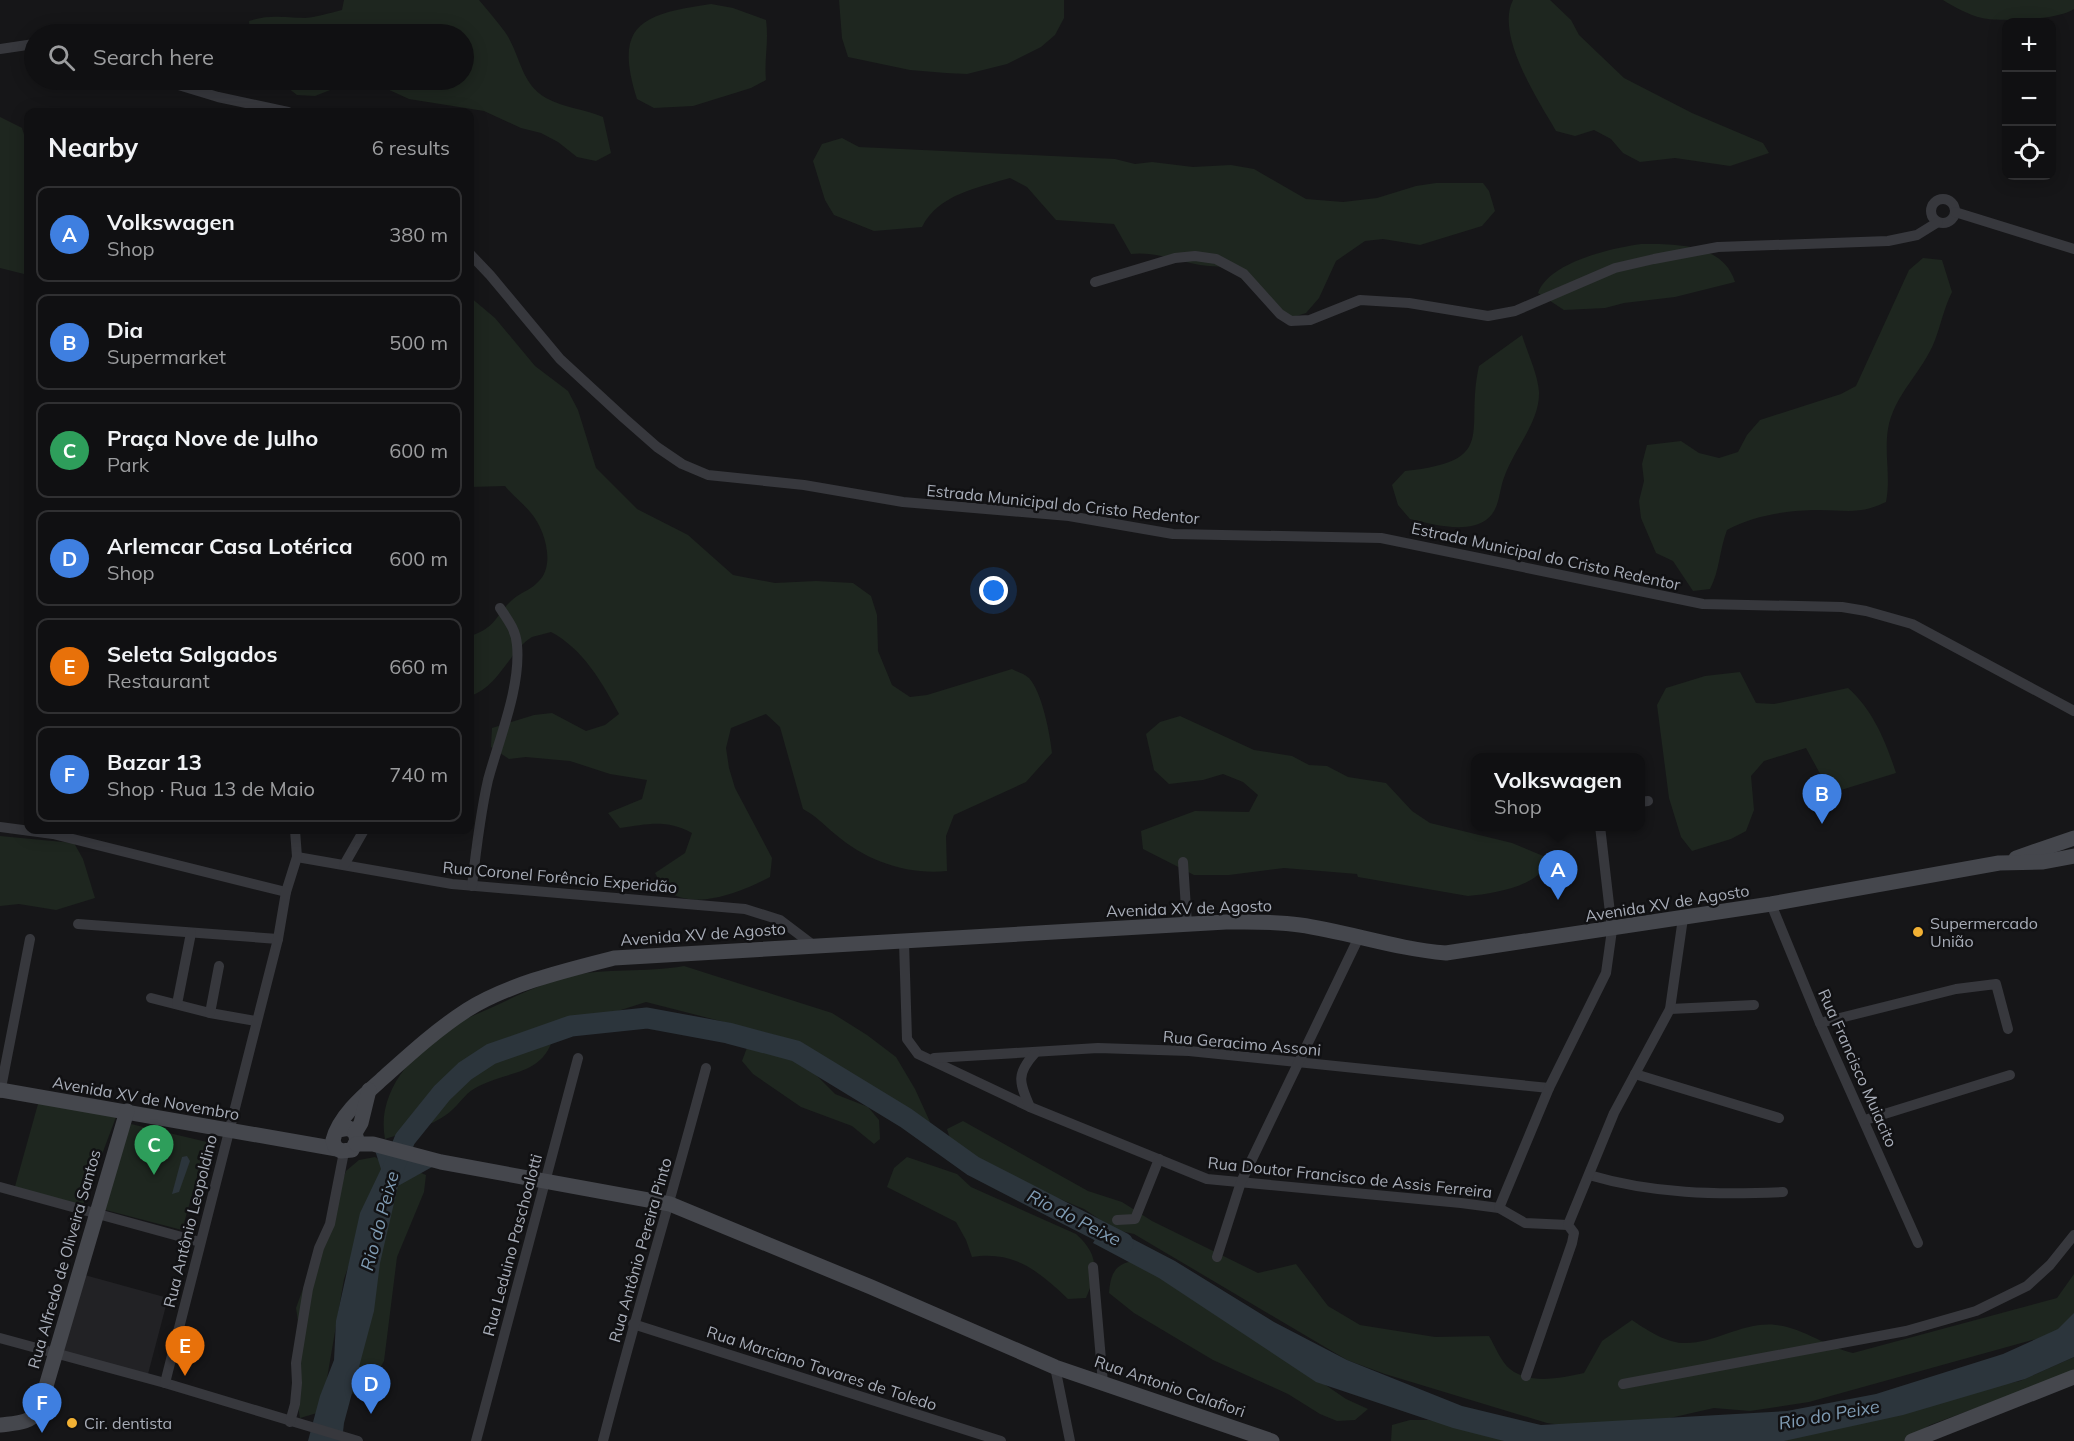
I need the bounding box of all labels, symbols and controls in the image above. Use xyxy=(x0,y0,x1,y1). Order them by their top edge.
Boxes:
map controls xyxy=(2002,18,2056,180)
button: + xyxy=(2002,18,2056,72)
search box xyxy=(24,24,474,90)
icon: search xyxy=(45,41,78,74)
text: Search here xyxy=(93,43,214,71)
button: − xyxy=(2002,72,2056,126)
button: locate xyxy=(2002,126,2056,180)
text: Nearby xyxy=(48,131,138,164)
text: 6 results xyxy=(372,135,450,160)
text: Volkswagen xyxy=(107,208,235,236)
text: A xyxy=(62,222,77,247)
text: 380 m xyxy=(389,222,448,247)
text: Shop xyxy=(107,236,155,261)
text: Dia xyxy=(107,316,143,344)
text: B xyxy=(63,330,76,355)
text: 500 m xyxy=(389,330,448,355)
text: Supermarket xyxy=(107,344,226,369)
text: Praça Nove de Julho xyxy=(107,424,318,452)
text: C xyxy=(63,438,76,463)
text: 600 m xyxy=(389,438,448,463)
text: Park xyxy=(107,452,149,477)
street label: Estrada Municipal do Cristo Redentor xyxy=(926,480,1201,528)
street label: Estrada Municipal do Cristo Redentor xyxy=(1410,518,1682,594)
text: Arlemcar Casa Lotérica xyxy=(107,532,353,560)
text: D xyxy=(62,546,77,571)
text: 600 m xyxy=(389,546,448,571)
text: Shop xyxy=(107,560,155,585)
your location xyxy=(979,576,1008,605)
text: Seleta Salgados xyxy=(107,640,278,668)
text: E xyxy=(64,654,75,679)
text: 660 m xyxy=(389,654,448,679)
text: Restaurant xyxy=(107,668,210,693)
text: Bazar 13 xyxy=(107,748,202,776)
popup xyxy=(1471,753,1645,831)
text: F xyxy=(64,762,75,787)
text: 740 m xyxy=(389,762,448,787)
text: Volkswagen xyxy=(1494,766,1622,794)
pin: B xyxy=(1802,774,1842,824)
text: Shop · Rua 13 de Maio xyxy=(107,776,315,801)
text: Shop xyxy=(1494,794,1542,819)
pin: A xyxy=(1538,850,1578,900)
street label: Rua Coronel Forêncio Experidão xyxy=(442,857,678,897)
street label: Avenida XV de Agosto xyxy=(1583,880,1751,926)
street label: Avenida XV de Agosto xyxy=(1106,895,1272,921)
place label: Supermercado União xyxy=(1930,913,2038,951)
street label: Avenida XV de Agosto xyxy=(620,918,786,950)
marker: Supermercado União xyxy=(1911,925,1925,939)
street label: Rua Francisco Muiacito xyxy=(1814,986,1902,1150)
street label: Rua Geracimo Assoni xyxy=(1162,1026,1322,1060)
street label: Avenida XV de Novembro xyxy=(51,1072,241,1124)
pin: C xyxy=(134,1126,174,1175)
street label: Rua Antônio Leopoldino xyxy=(159,1133,221,1309)
street label: Rua Alfredo de Oliveira Santos xyxy=(23,1147,105,1371)
street label: Rua Leduino Paschoalotti xyxy=(478,1152,546,1338)
street label: Rua Doutor Francisco de Assis Ferreira xyxy=(1207,1152,1493,1202)
street label: Rua Antônio Pereira Pinto xyxy=(604,1155,676,1345)
water label: Rio do Peixe xyxy=(355,1168,404,1273)
water label: Rio do Peixe xyxy=(1024,1184,1125,1251)
street label: Rua Marciano Tavares de Toledo xyxy=(704,1321,940,1415)
pin: E xyxy=(166,1326,204,1376)
street label: Rua Antonio Calafiori xyxy=(1092,1351,1248,1421)
pin: D xyxy=(352,1364,391,1414)
pin: F xyxy=(22,1384,62,1433)
water label: Rio do Peixe xyxy=(1777,1394,1881,1435)
place label: Cir. dentista xyxy=(84,1413,172,1433)
marker: Cir. dentista xyxy=(65,1416,79,1430)

